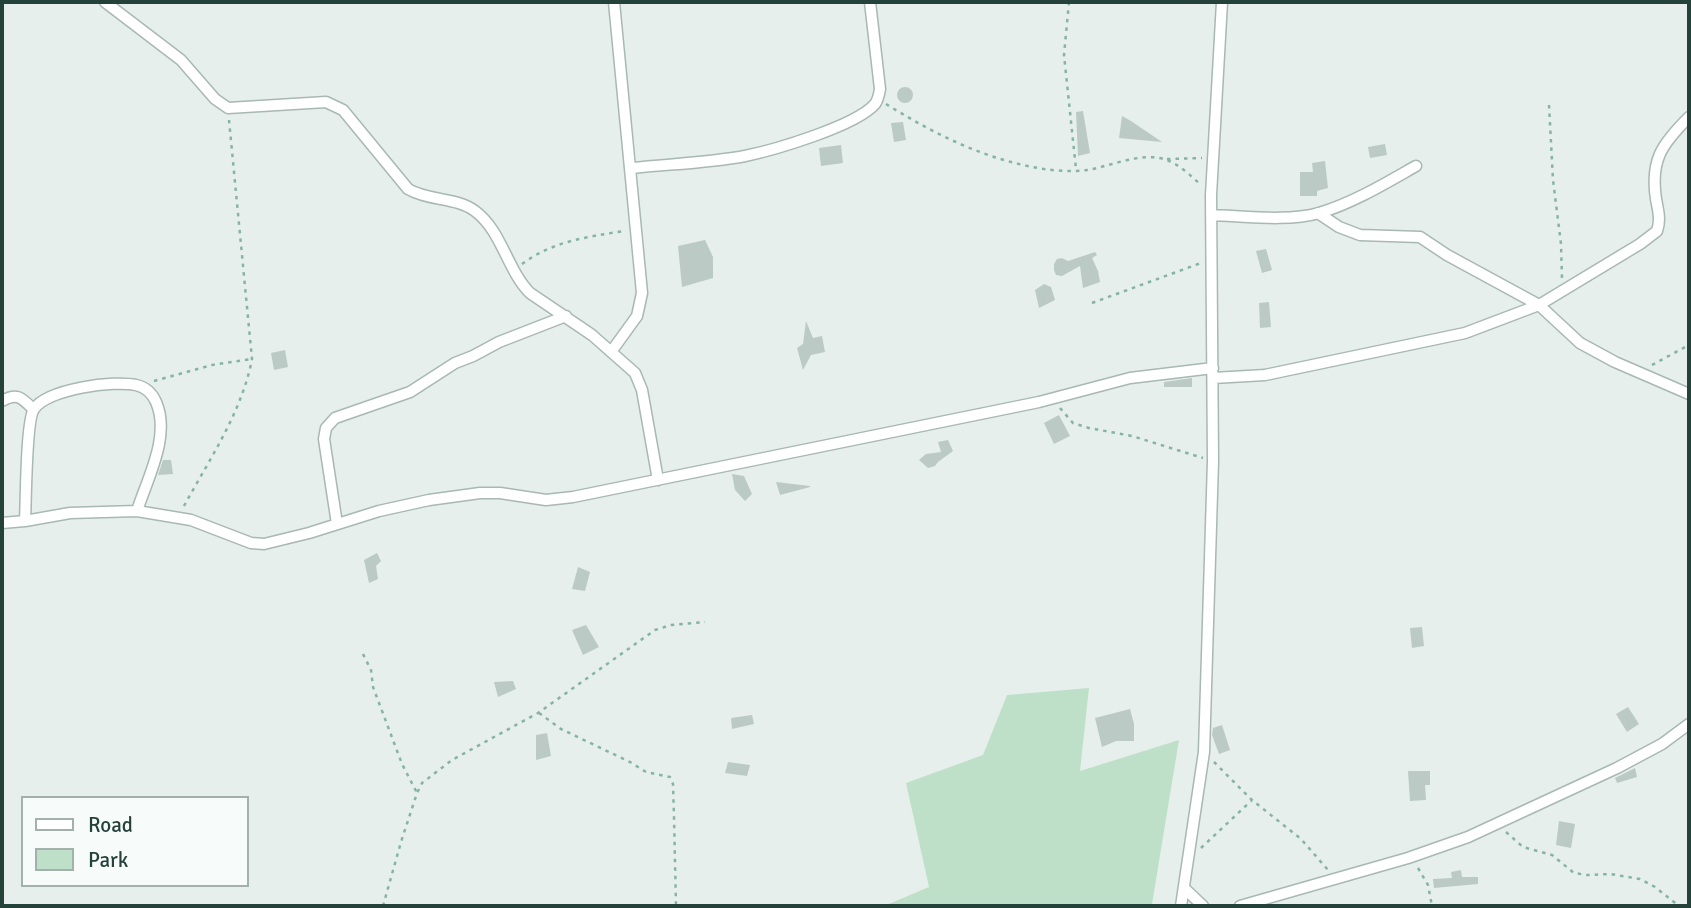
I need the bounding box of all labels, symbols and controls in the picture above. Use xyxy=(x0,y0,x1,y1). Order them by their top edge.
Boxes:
legend xyxy=(21,796,248,887)
text: Road xyxy=(88,812,133,838)
text: Park xyxy=(88,847,128,873)

